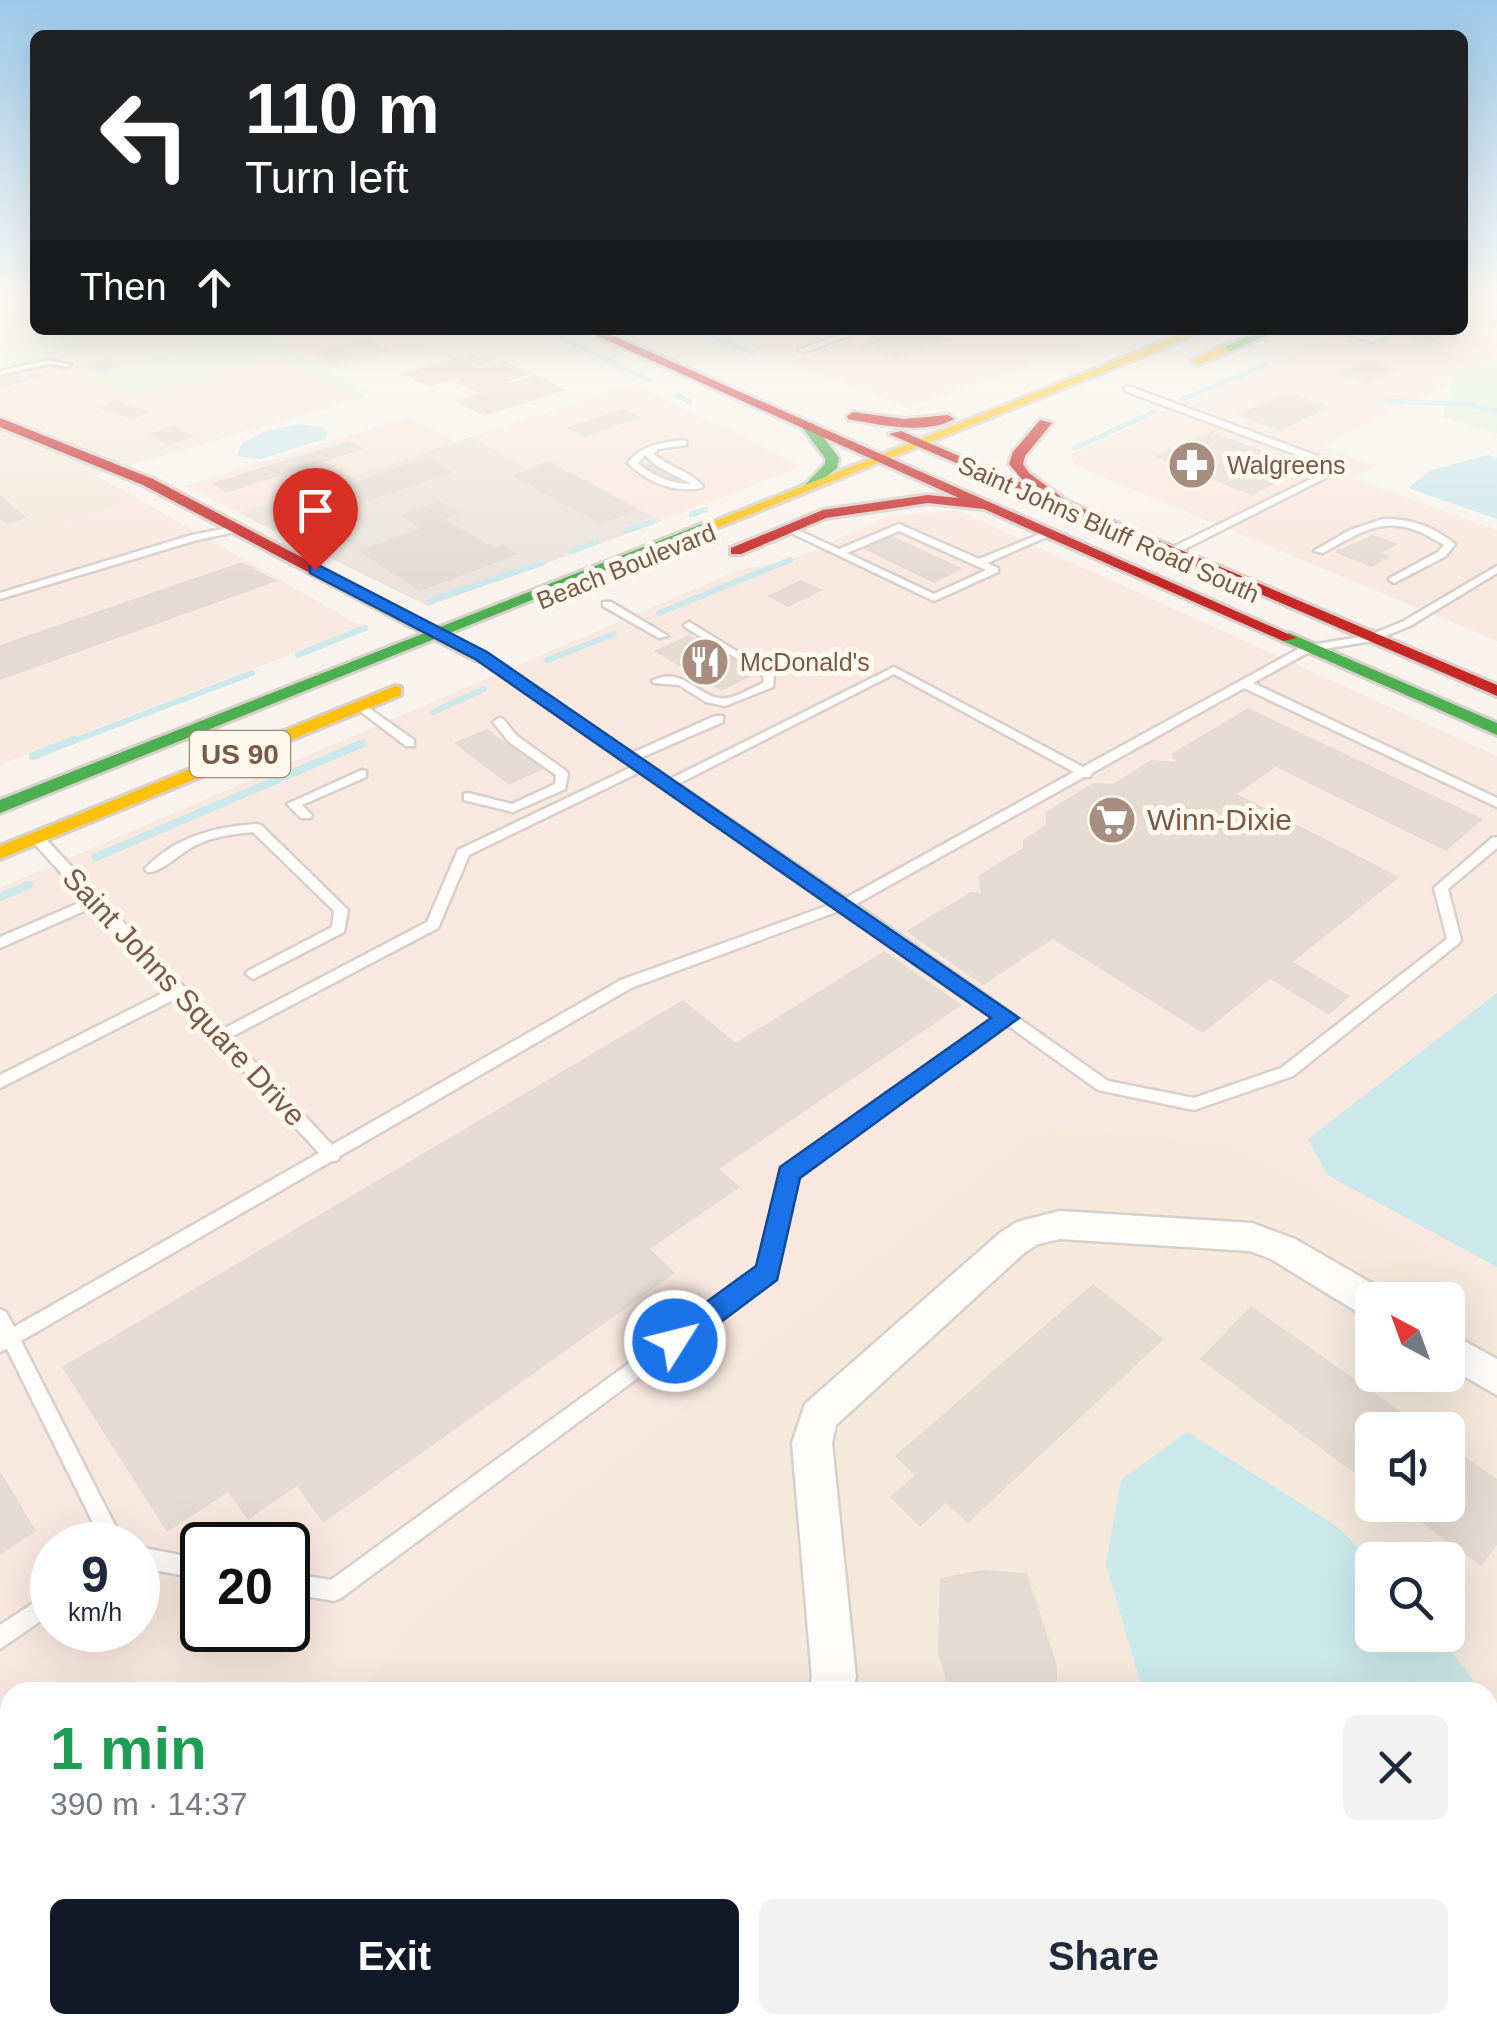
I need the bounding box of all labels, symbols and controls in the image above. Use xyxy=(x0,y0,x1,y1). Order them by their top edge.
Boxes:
icon: left xyxy=(80,70,210,200)
text: 110 m xyxy=(245,70,440,148)
text: Turn left xyxy=(245,152,408,203)
icon: ahead xyxy=(187,260,242,315)
text: Then xyxy=(80,266,167,308)
pharmacy icon: Walgreens xyxy=(1166,439,1218,491)
street label: Saint Johns Bluff Road South xyxy=(954,450,1264,608)
place label: Walgreens xyxy=(1227,451,1346,479)
pin xyxy=(273,468,358,571)
icon: arrive xyxy=(288,483,343,538)
street label: Beach Boulevard xyxy=(532,517,720,615)
restaurant icon: McDonald's xyxy=(679,636,731,688)
place label: McDonald's xyxy=(740,648,870,676)
road number: US 90 xyxy=(190,731,290,777)
supermarket icon: Winn-Dixie xyxy=(1086,794,1138,846)
place label: Winn-Dixie xyxy=(1147,803,1292,836)
street label: Saint Johns Square Drive xyxy=(56,861,312,1132)
north arrow xyxy=(1355,1282,1465,1392)
map controls xyxy=(1355,1282,1465,1652)
position arrow xyxy=(623,1289,727,1393)
button: sound xyxy=(1355,1412,1465,1522)
speed limit sign: 20 xyxy=(180,1522,310,1652)
button: search xyxy=(1355,1542,1465,1652)
text: 9 xyxy=(81,1547,109,1603)
text: km/h xyxy=(68,1598,122,1626)
text: 1 min xyxy=(50,1715,207,1782)
button: close xyxy=(1343,1715,1448,1820)
text: 390 m · 14:37 xyxy=(50,1786,247,1822)
button: Exit xyxy=(50,1899,739,2014)
button: Share xyxy=(759,1899,1448,2014)

